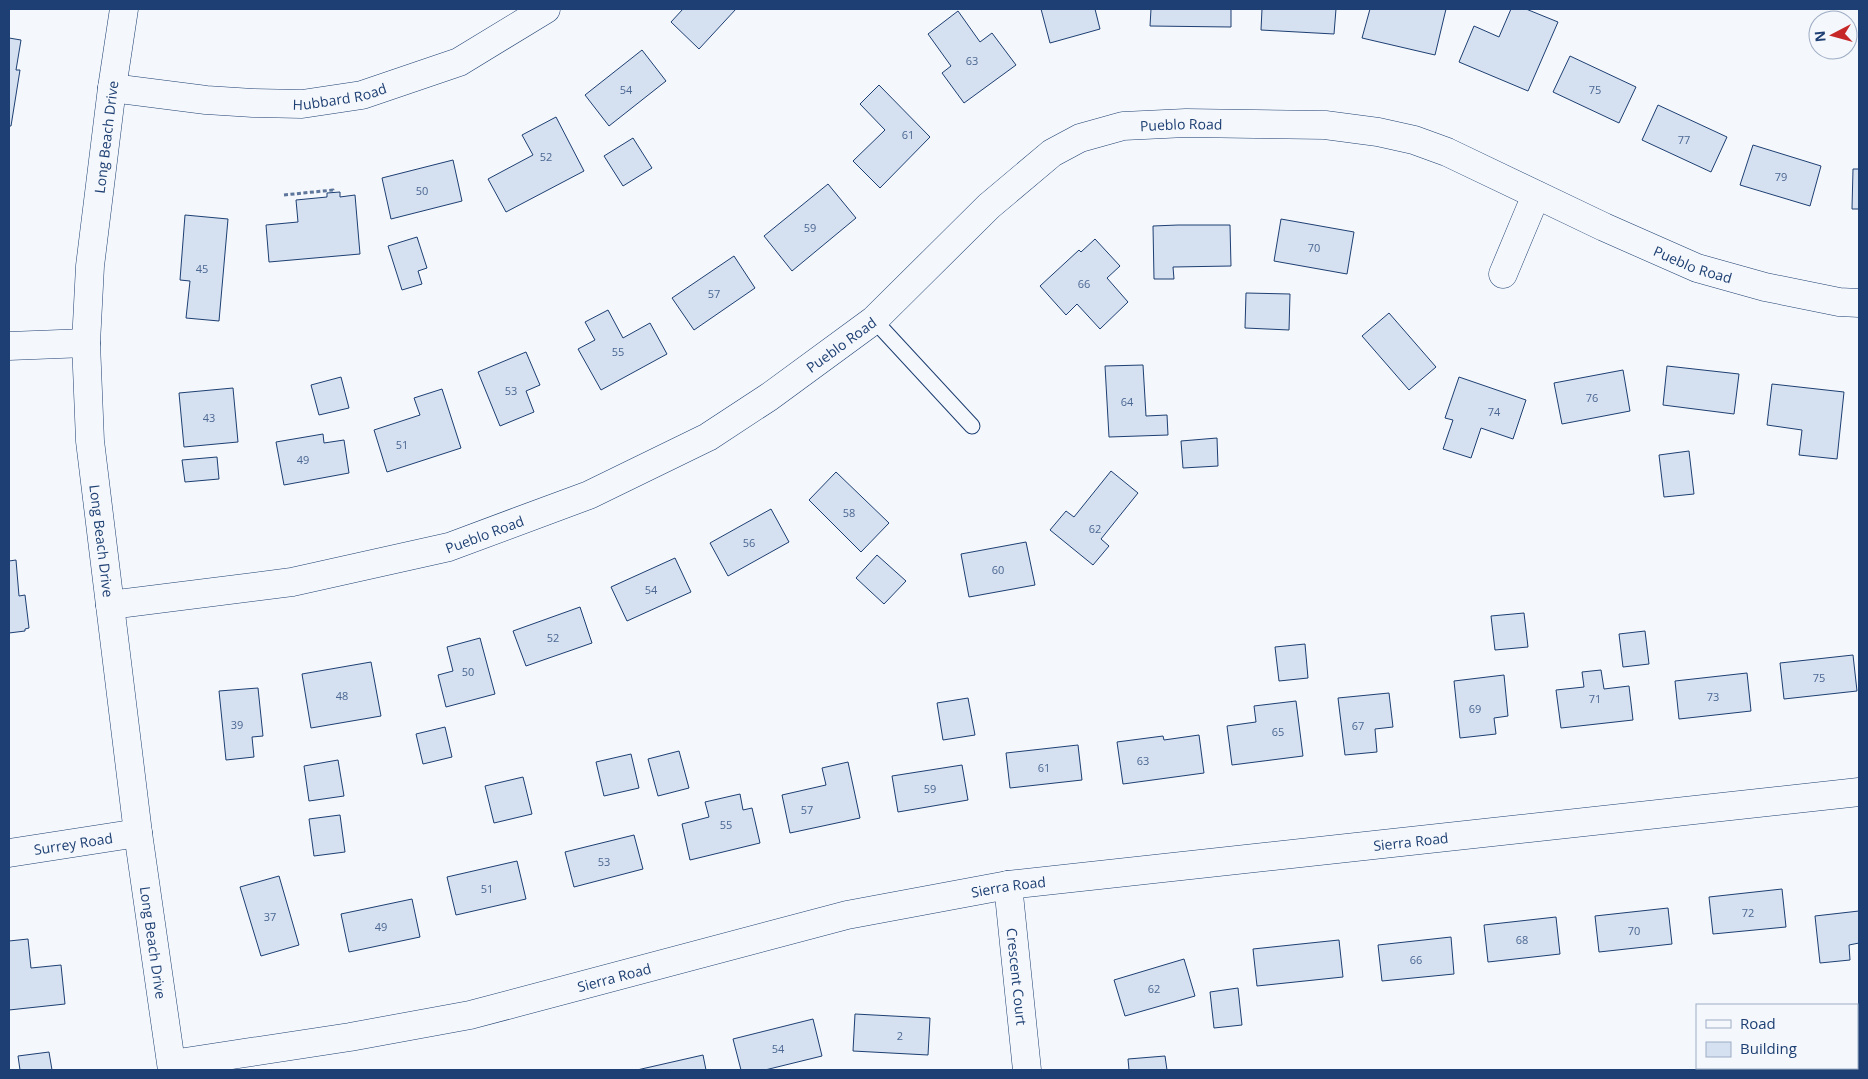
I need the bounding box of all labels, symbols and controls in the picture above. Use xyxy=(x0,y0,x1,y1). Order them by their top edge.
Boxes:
north arrow xyxy=(1808,10,1858,60)
text: N xyxy=(1810,30,1830,43)
house number: 63 xyxy=(966,53,978,68)
street label: Hubbard Road xyxy=(292,78,389,114)
street label: Long Beach Drive xyxy=(90,79,122,194)
house number: 54 xyxy=(620,82,633,97)
house number: 75 xyxy=(1589,82,1601,97)
street label: Pueblo Road xyxy=(1139,113,1222,135)
house number: 61 xyxy=(902,127,914,142)
house number: 77 xyxy=(1678,132,1690,147)
house number: 52 xyxy=(540,149,552,164)
house number: 79 xyxy=(1775,169,1787,184)
house number: 50 xyxy=(416,183,428,198)
house number: 59 xyxy=(804,220,816,235)
house number: 70 xyxy=(1308,240,1320,255)
street label: Pueblo Road xyxy=(1651,241,1734,287)
house number: 45 xyxy=(196,261,208,276)
house number: 66 xyxy=(1078,276,1090,291)
house number: 57 xyxy=(708,286,720,301)
street label: Pueblo Road xyxy=(802,312,880,376)
house number: 55 xyxy=(612,344,624,359)
house number: 53 xyxy=(505,383,517,398)
house number: 76 xyxy=(1586,390,1598,405)
house number: 64 xyxy=(1121,394,1134,409)
house number: 74 xyxy=(1488,404,1501,419)
house number: 43 xyxy=(203,410,215,425)
house number: 51 xyxy=(396,437,408,452)
house number: 49 xyxy=(297,452,309,467)
street label: Long Beach Drive xyxy=(86,483,118,598)
house number: 58 xyxy=(843,505,855,520)
street label: Pueblo Road xyxy=(442,511,526,557)
house number: 62 xyxy=(1089,521,1101,536)
house number: 56 xyxy=(743,535,755,550)
house number: 60 xyxy=(992,562,1004,577)
house number: 54 xyxy=(645,582,658,597)
house number: 52 xyxy=(547,630,559,645)
house number: 50 xyxy=(462,664,474,679)
house number: 75 xyxy=(1813,670,1825,685)
house number: 48 xyxy=(336,688,348,703)
house number: 73 xyxy=(1707,689,1719,704)
house number: 71 xyxy=(1589,691,1601,706)
house number: 69 xyxy=(1469,701,1481,716)
house number: 39 xyxy=(231,717,243,732)
house number: 67 xyxy=(1352,718,1364,733)
house number: 65 xyxy=(1272,724,1284,739)
house number: 63 xyxy=(1137,753,1149,768)
house number: 61 xyxy=(1038,760,1050,775)
house number: 59 xyxy=(924,781,936,796)
house number: 57 xyxy=(801,802,813,817)
house number: 55 xyxy=(720,817,732,832)
street label: Sierra Road xyxy=(1372,827,1449,855)
street label: Surrey Road xyxy=(32,828,114,859)
house number: 53 xyxy=(598,854,610,869)
street label: Sierra Road xyxy=(969,871,1047,901)
house number: 51 xyxy=(481,881,493,896)
street label: Long Beach Drive xyxy=(136,885,171,1000)
house number: 72 xyxy=(1742,905,1754,920)
house number: 37 xyxy=(264,909,276,924)
house number: 49 xyxy=(375,919,387,934)
house number: 70 xyxy=(1628,923,1640,938)
street label: Crescent Court xyxy=(1003,927,1032,1026)
house number: 68 xyxy=(1516,932,1528,947)
house number: 66 xyxy=(1410,952,1422,967)
street label: Sierra Road xyxy=(575,958,653,996)
house number: 62 xyxy=(1148,981,1160,996)
legend xyxy=(1696,1004,1858,1069)
text: Road xyxy=(1740,1013,1776,1033)
house number: 2 xyxy=(897,1028,903,1043)
text: Building xyxy=(1740,1038,1797,1058)
house number: 54 xyxy=(772,1041,785,1056)

